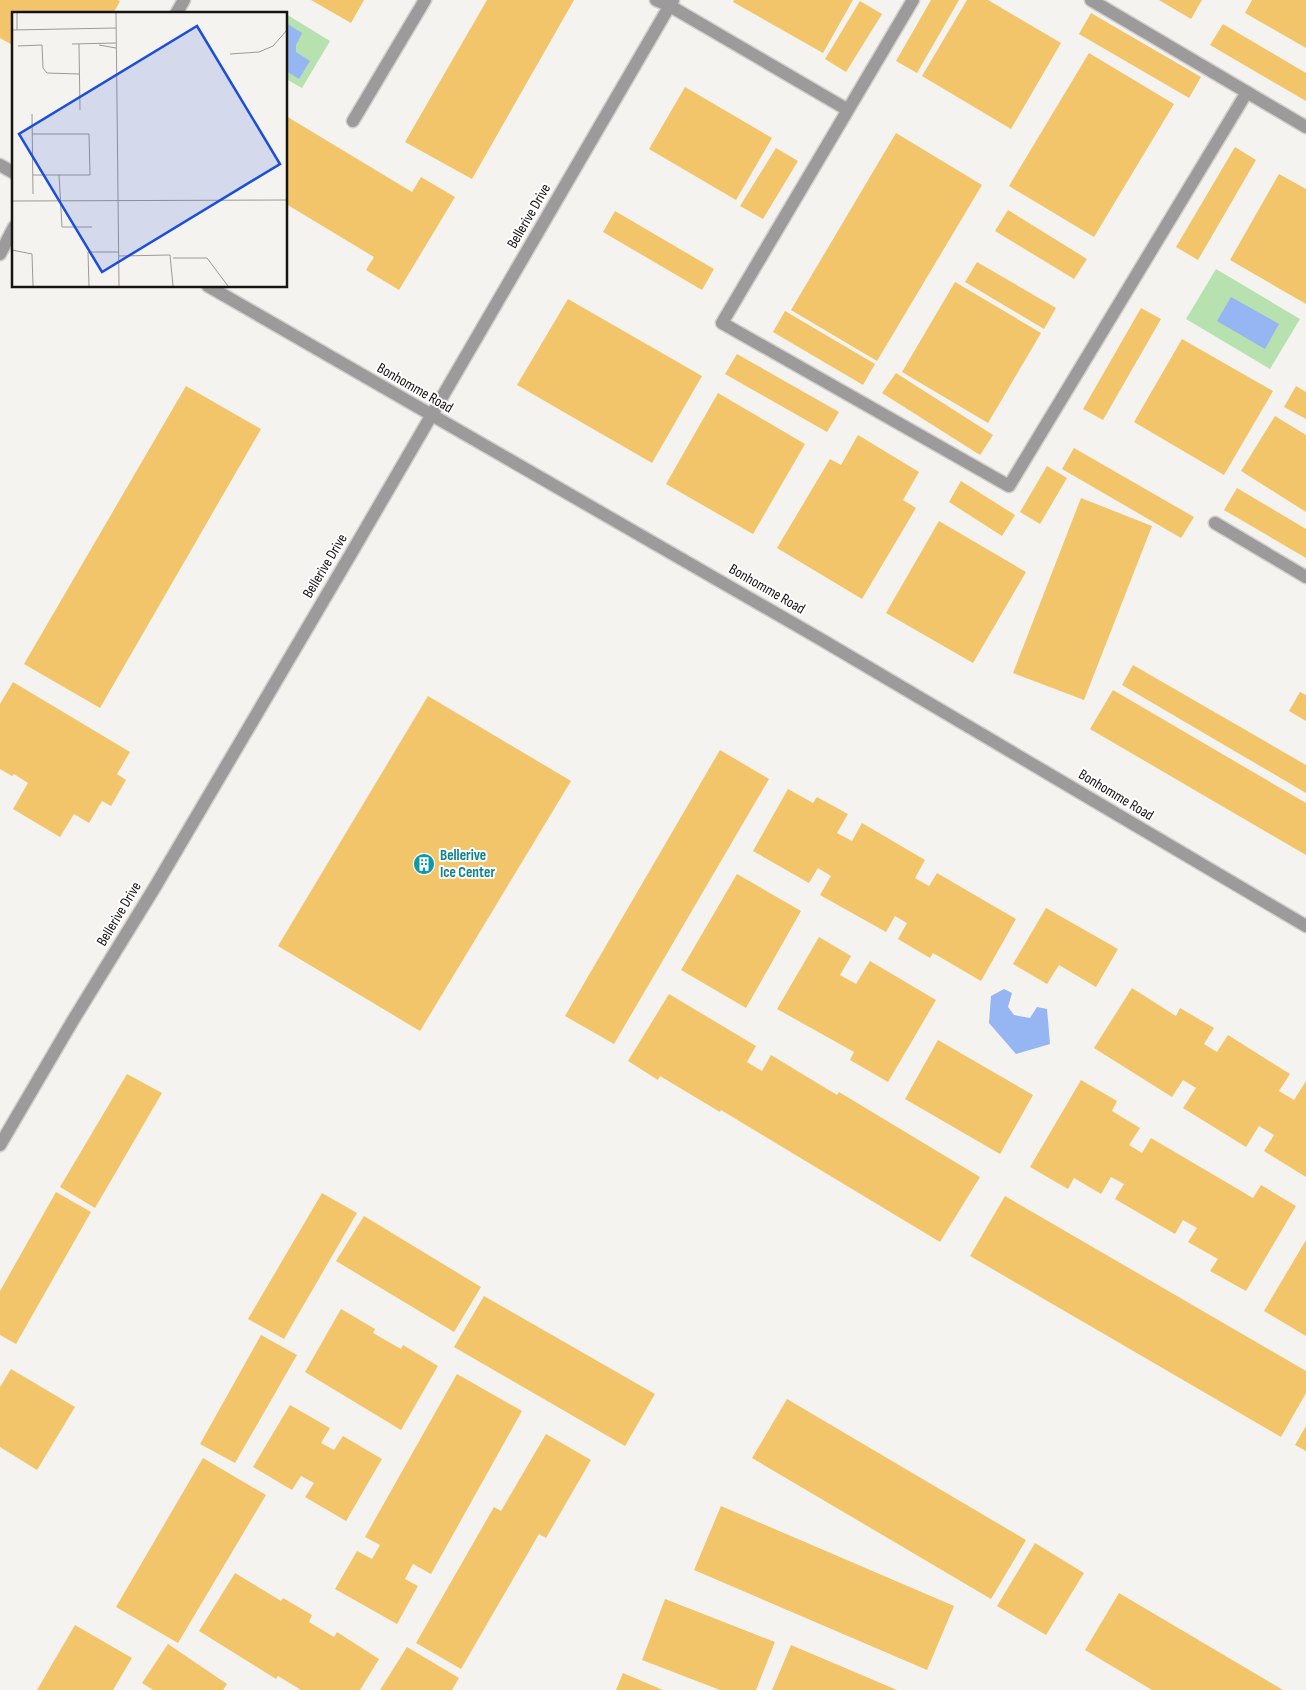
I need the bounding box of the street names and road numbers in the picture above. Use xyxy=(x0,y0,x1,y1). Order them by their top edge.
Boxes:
street label: Bellerive Drive xyxy=(503,180,555,252)
street label: Bonhomme Road xyxy=(374,359,456,417)
street label: Bellerive Drive xyxy=(298,530,352,602)
street label: Bonhomme Road xyxy=(726,560,808,618)
street label: Bonhomme Road xyxy=(1075,765,1157,825)
street label: Bellerive Drive xyxy=(92,878,146,950)

